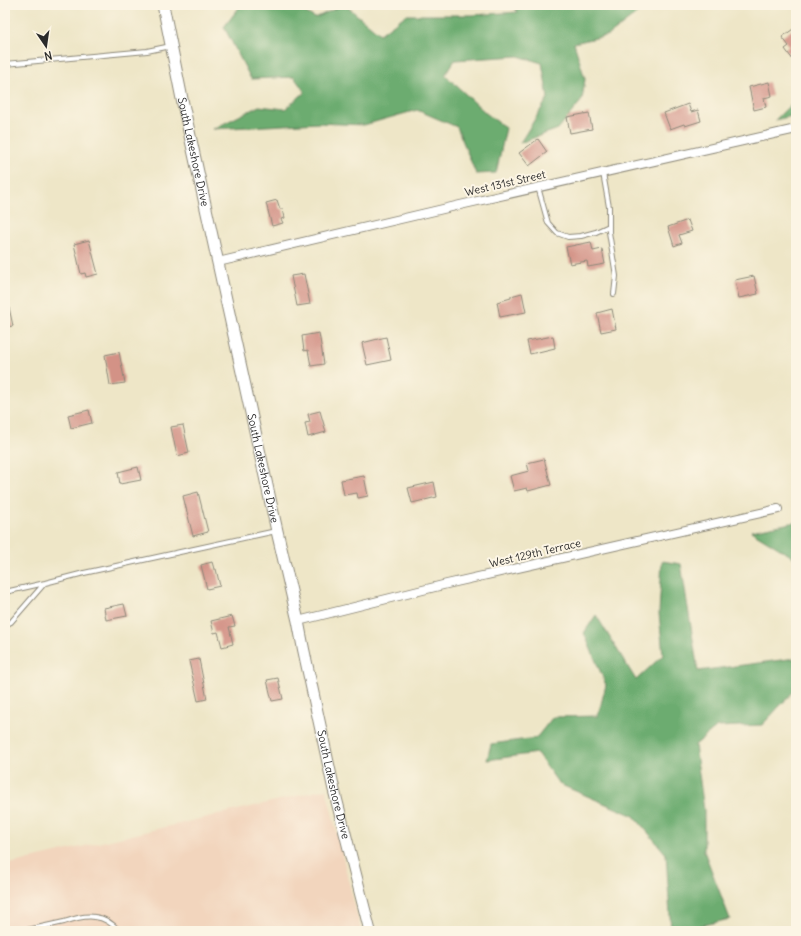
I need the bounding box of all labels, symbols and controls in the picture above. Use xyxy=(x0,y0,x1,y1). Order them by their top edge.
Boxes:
north arrow xyxy=(26,26,66,66)
text: N xyxy=(43,48,54,63)
street label: South Lakeshore Drive xyxy=(175,96,212,208)
street label: West 131st Street xyxy=(463,167,547,199)
street label: South Lakeshore Drive xyxy=(244,412,282,524)
street label: West 129th Terrace xyxy=(488,536,582,570)
street label: South Lakeshore Drive xyxy=(314,729,353,841)

